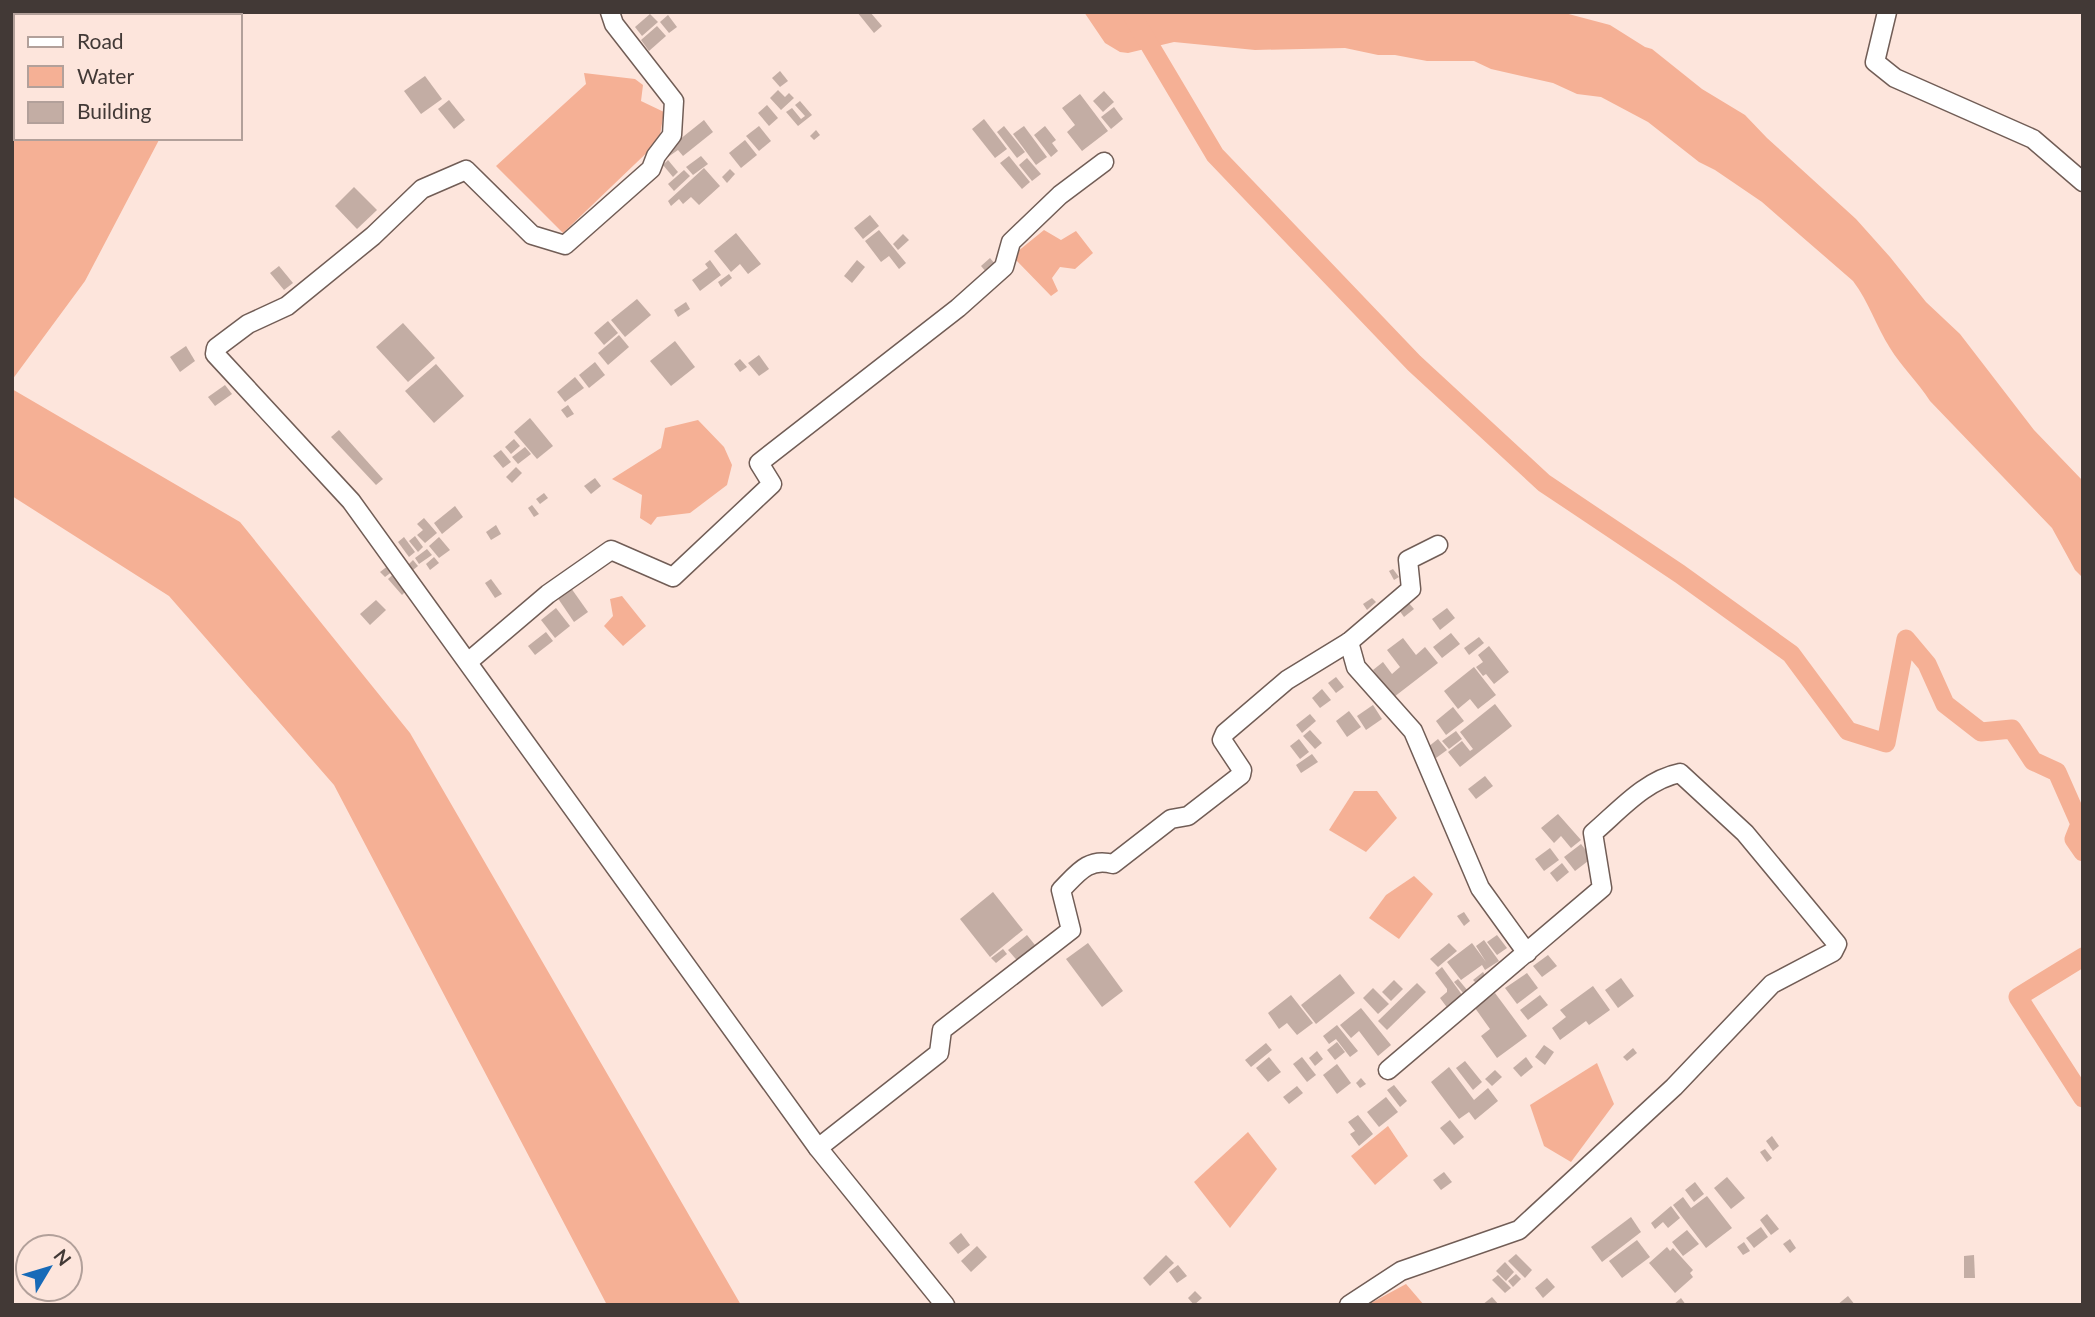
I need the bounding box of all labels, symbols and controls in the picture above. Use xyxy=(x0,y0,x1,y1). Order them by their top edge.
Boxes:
legend xyxy=(14,14,242,140)
text: Road xyxy=(77,28,124,53)
text: Water xyxy=(77,63,134,88)
text: Building xyxy=(77,98,152,123)
north arrow xyxy=(14,1233,84,1303)
text: N xyxy=(49,1244,76,1270)

